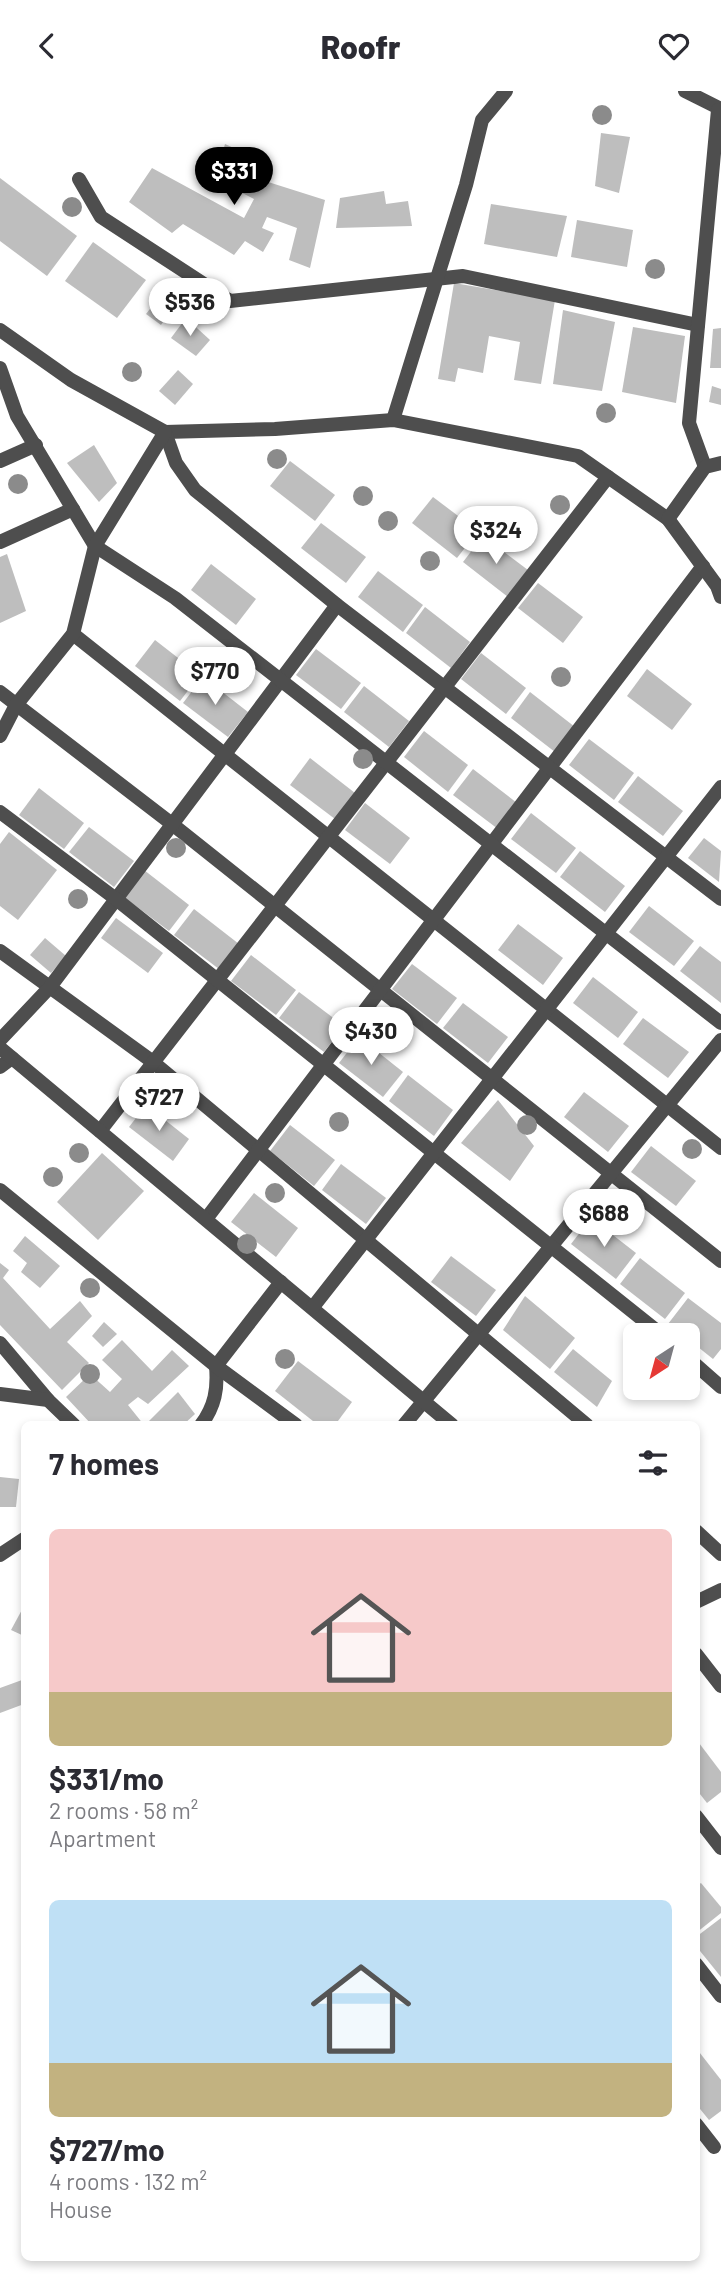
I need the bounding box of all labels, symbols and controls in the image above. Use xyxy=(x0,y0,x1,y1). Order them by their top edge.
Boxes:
icon: back xyxy=(28,27,66,65)
text: Roofr xyxy=(321,27,400,65)
icon: heart xyxy=(655,27,693,65)
pin: $331 xyxy=(193,148,275,207)
text: $331 xyxy=(211,156,257,184)
pin: $536 xyxy=(149,279,231,338)
text: $536 xyxy=(165,287,215,315)
pin: $324 xyxy=(455,507,537,566)
text: $324 xyxy=(470,515,522,543)
pin: $770 xyxy=(174,647,256,707)
text: $770 xyxy=(190,656,240,684)
pin: $430 xyxy=(330,1007,412,1067)
text: $430 xyxy=(345,1016,397,1044)
pin: $727 xyxy=(118,1073,200,1133)
text: $727 xyxy=(135,1082,183,1110)
pin: $688 xyxy=(563,1189,645,1249)
text: $688 xyxy=(579,1198,629,1226)
north arrow xyxy=(623,1323,700,1400)
map controls xyxy=(623,1323,700,1400)
icon: filters xyxy=(634,1444,672,1482)
text: 7 homes xyxy=(49,1445,159,1481)
icon: home xyxy=(298,1575,424,1701)
text: $331/mo xyxy=(49,1760,164,1796)
text: 2 rooms · 58 m² xyxy=(49,1796,198,1824)
text: Apartment xyxy=(49,1824,156,1852)
icon: home xyxy=(298,1946,424,2072)
text: $727/mo xyxy=(49,2131,165,2167)
text: 4 rooms · 132 m² xyxy=(49,2167,207,2195)
text: House xyxy=(49,2195,112,2223)

